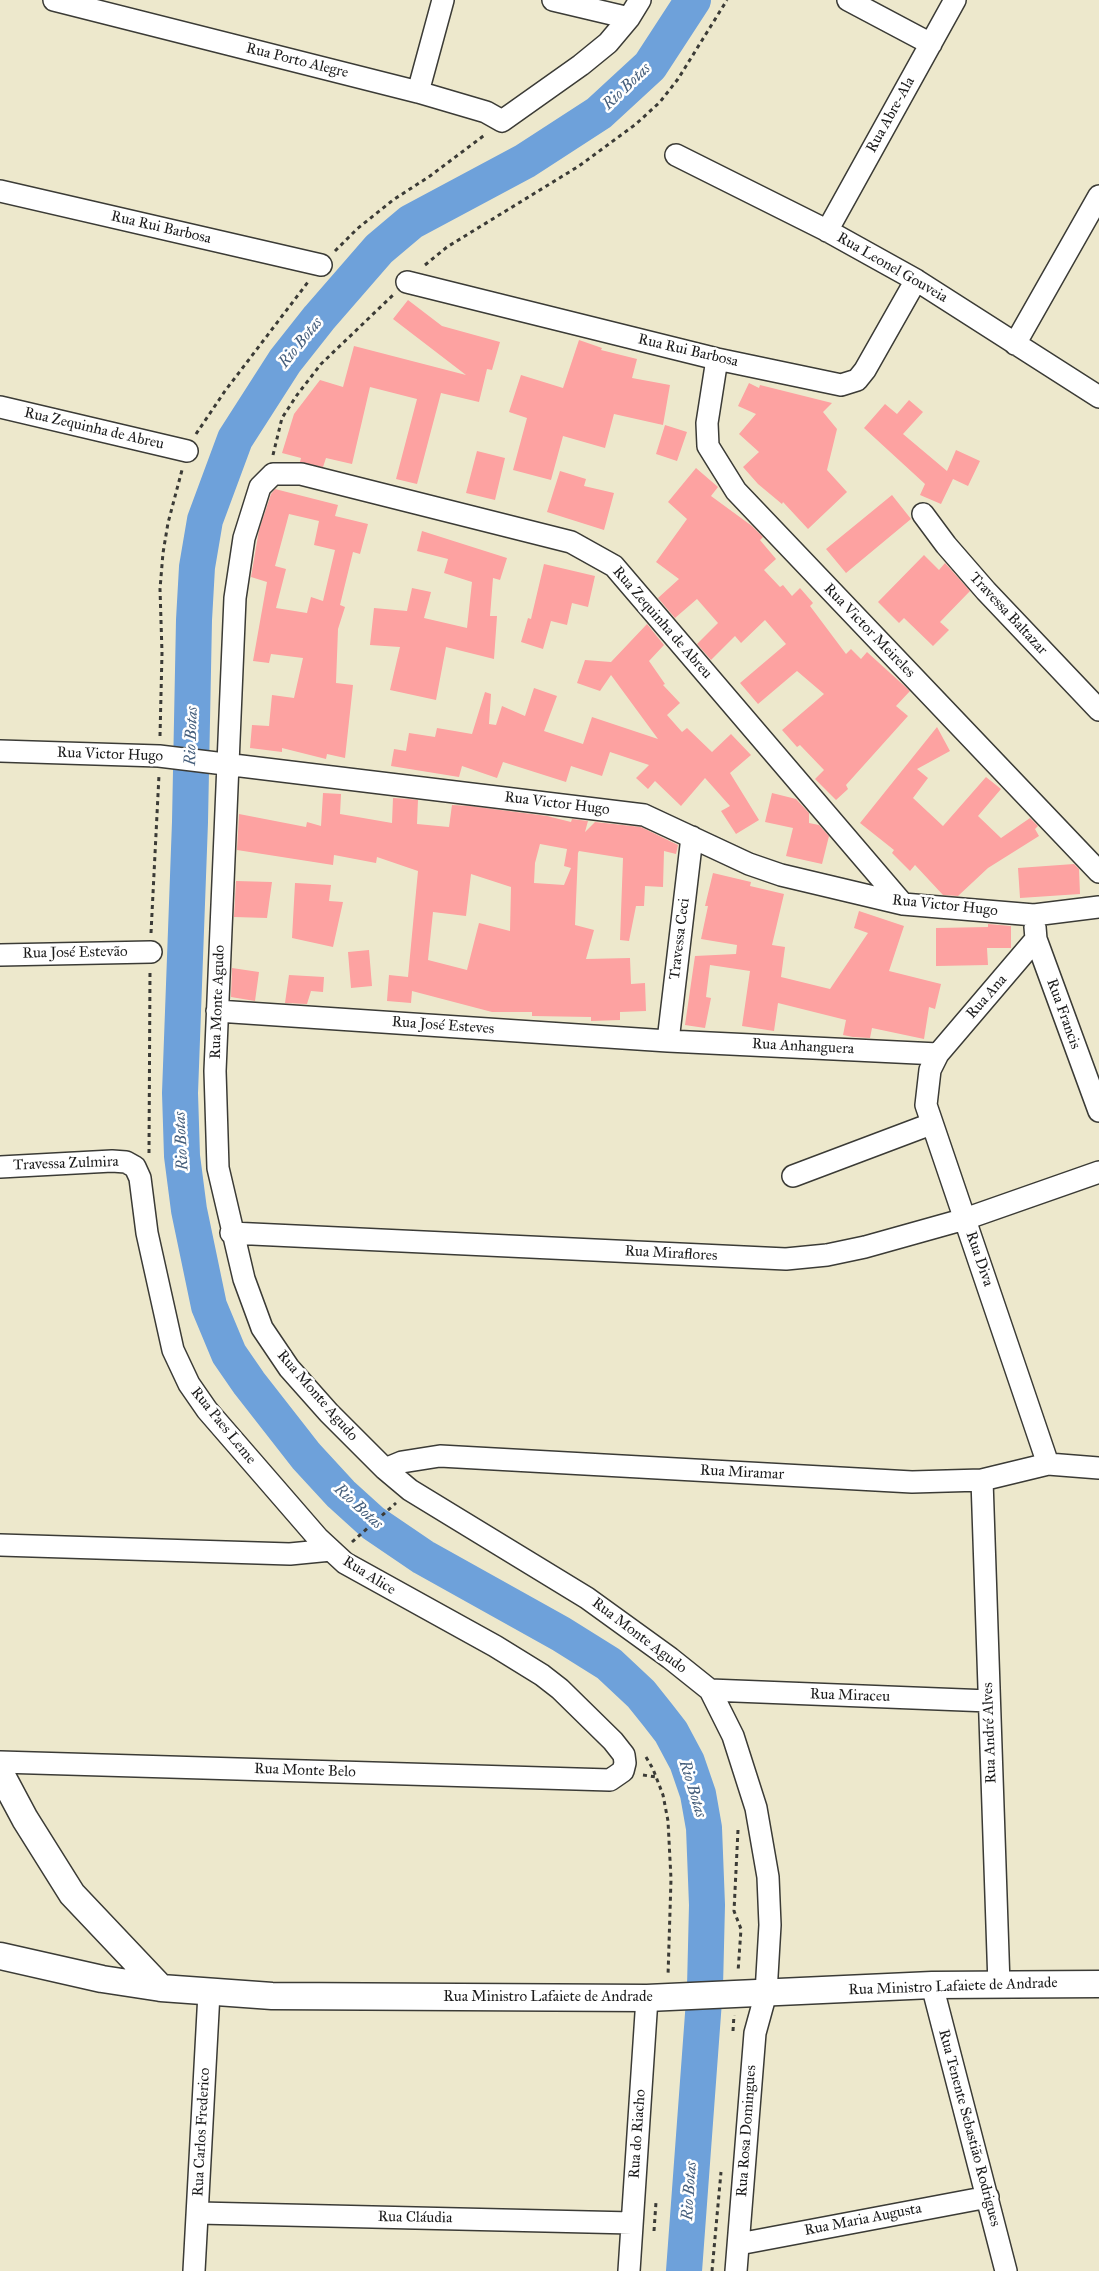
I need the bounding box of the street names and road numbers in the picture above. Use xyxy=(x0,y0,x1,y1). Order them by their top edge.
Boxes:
street label: Rua Porto Alegre xyxy=(244,40,350,82)
street label: Rua Abre-Ala xyxy=(863,74,919,156)
street label: Rua Rui Barbosa xyxy=(109,208,213,248)
street label: Rua Leonel Gouveia xyxy=(833,229,951,307)
street label: Rua Rui Barbosa xyxy=(636,331,740,371)
street label: Rua Zequinha de Abreu xyxy=(22,404,166,454)
street label: Rua Zequinha de Abreu xyxy=(608,563,716,683)
street label: Travessa Baltazar xyxy=(965,569,1051,659)
street label: Rua Victor Meireles xyxy=(820,580,918,682)
street label: Rua Victor Hugo xyxy=(57,744,163,766)
street label: Rua Victor Hugo xyxy=(503,789,611,819)
street label: Rua Victor Hugo xyxy=(891,892,999,920)
street label: Travessa Ceci xyxy=(666,897,694,981)
street label: Rua José Estevão xyxy=(22,943,128,963)
street label: Rua Monte Agudo xyxy=(207,945,229,1059)
street label: Rua Ana xyxy=(963,971,1011,1023)
street label: Rua Francis xyxy=(1042,976,1084,1052)
street label: Rua José Esteves xyxy=(391,1013,495,1039)
street label: Rua Anhanguera xyxy=(751,1035,855,1059)
street label: Travessa Zulmira xyxy=(13,1153,119,1175)
street label: Rua Diva xyxy=(961,1229,997,1289)
street label: Rua Miraflores xyxy=(624,1243,718,1265)
street label: Rua Monte Agudo xyxy=(273,1347,361,1445)
street label: Rua Paes Leme xyxy=(187,1384,259,1468)
street label: Rua Miramar xyxy=(700,1462,784,1484)
street label: Rua Alice xyxy=(339,1553,399,1599)
street label: Rua Monte Agudo xyxy=(588,1594,690,1678)
street label: Rua André Alves xyxy=(979,1682,1001,1784)
street label: Rua Miraceu xyxy=(810,1686,890,1706)
street label: Rua Monte Belo xyxy=(254,1760,356,1782)
street label: Rua Ministro Lafaiete de Andrade xyxy=(848,1974,1058,2000)
street label: Rua Ministro Lafaiete de Andrade xyxy=(443,1988,653,2006)
street label: Rua Tenente Sebastião Rodrigues xyxy=(934,2027,1004,2229)
street label: Rua Rosa Domingues xyxy=(733,2064,761,2198)
street label: Rua Carlos Frederico xyxy=(190,2067,214,2197)
street label: Rua do Riacho xyxy=(626,2089,650,2179)
street label: Rua Maria Augusta xyxy=(803,2200,923,2240)
street label: Rua Cláudia xyxy=(378,2208,452,2228)

